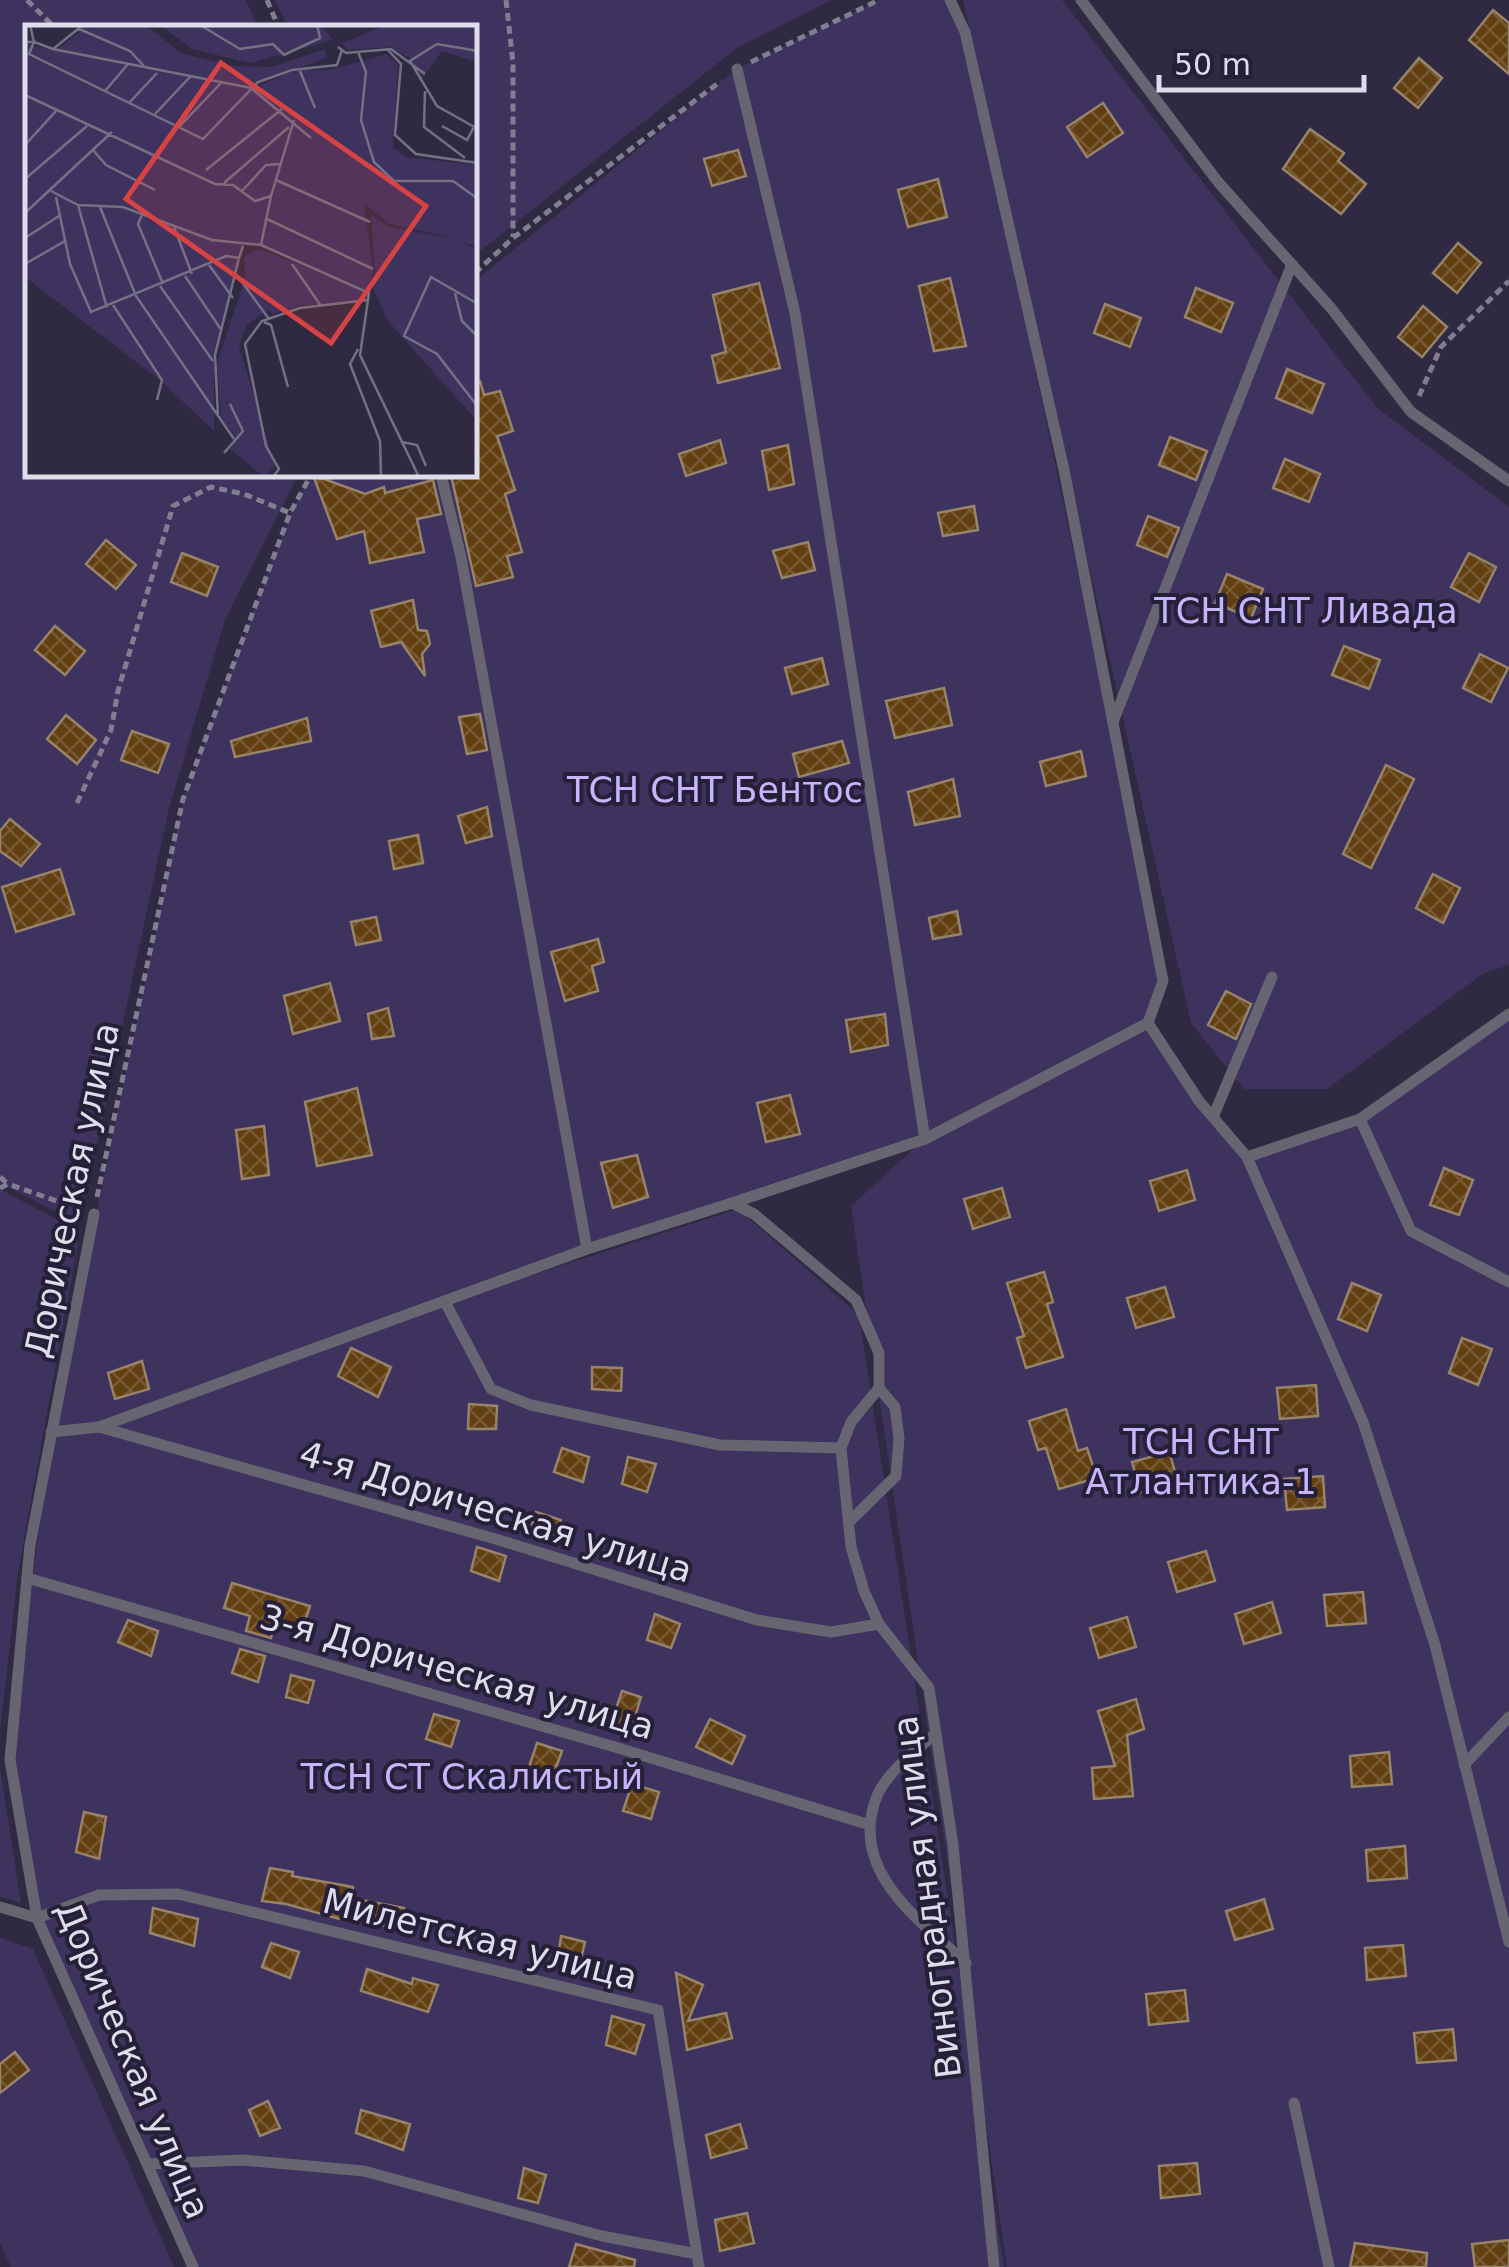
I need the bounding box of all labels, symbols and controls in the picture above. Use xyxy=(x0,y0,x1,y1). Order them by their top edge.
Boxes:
inset map xyxy=(25,25,478,478)
scale bar xyxy=(1159,30,1364,92)
text: 50 m xyxy=(1174,47,1251,82)
park label: ТСН СНТ Ливада xyxy=(1153,591,1458,631)
park label: ТСН СНТ Бентос xyxy=(566,770,863,810)
street label: Дорическая улица xyxy=(17,1019,127,1361)
park label: ТСН СНТ Атлантика-1 xyxy=(1085,1422,1317,1502)
street label: 4-я Дорическая улица xyxy=(295,1433,697,1591)
street label: 3-я Дорическая улица xyxy=(255,1597,659,1747)
street label: Виноградная улица xyxy=(885,1713,969,2081)
park label: ТСН СТ Скалистый xyxy=(300,1757,643,1797)
street label: Милетская улица xyxy=(319,1881,641,1997)
street label: Дорическая улица xyxy=(48,1895,218,2225)

